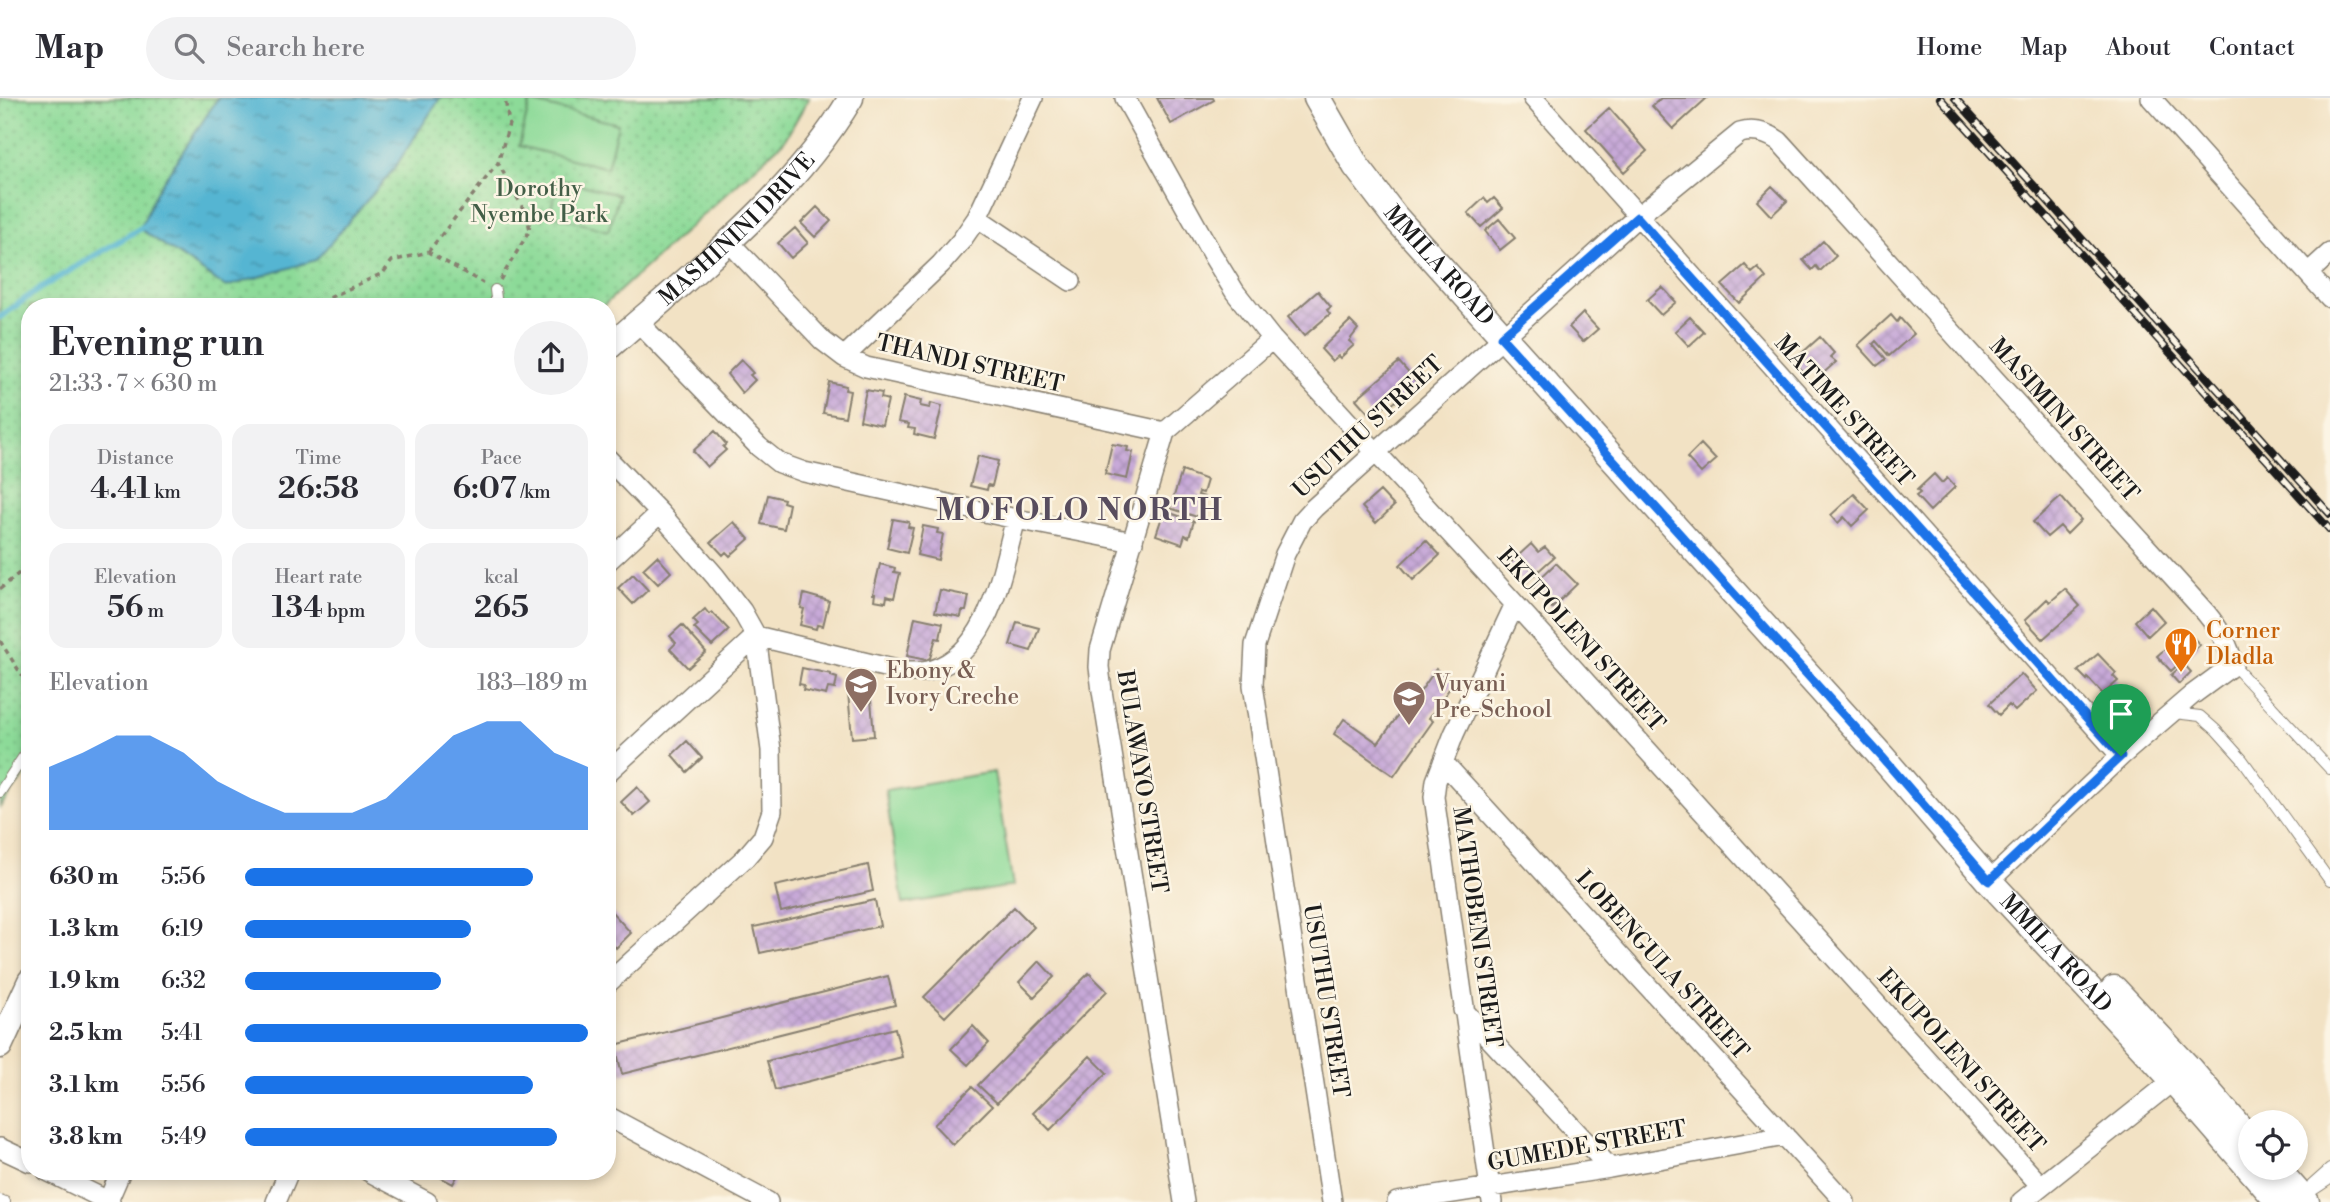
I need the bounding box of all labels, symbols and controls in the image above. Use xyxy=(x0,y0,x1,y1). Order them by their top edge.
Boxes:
search box xyxy=(146,17,636,80)
text: Map xyxy=(35,28,104,69)
icon: search xyxy=(170,29,208,67)
text: Search here xyxy=(226,32,365,64)
text: Home xyxy=(1917,33,1982,63)
text: Map xyxy=(2020,33,2068,63)
text: About xyxy=(2106,33,2171,63)
text: Contact xyxy=(2209,33,2295,63)
street label: MASHININI DRIVE xyxy=(653,147,821,312)
park label: Dorothy Nyembe Park xyxy=(471,175,608,229)
street label: MMILA ROAD xyxy=(1377,200,1500,331)
text: Evening run xyxy=(49,320,264,367)
button: share xyxy=(514,321,588,395)
street label: THANDI STREET xyxy=(873,329,1067,399)
street label: MATIME STREET xyxy=(1769,330,1919,492)
street label: MASIMINI STREET xyxy=(1983,332,2145,508)
street label: USUTHU STREET xyxy=(1287,350,1449,504)
text: 21:33 · 7 × 630 m xyxy=(49,370,217,398)
text: Distance xyxy=(97,446,174,470)
text: Time xyxy=(296,446,341,470)
text: Pace xyxy=(481,446,522,470)
text: 4.41 xyxy=(90,470,150,508)
text: 26:58 xyxy=(278,470,359,508)
text: 6:07 xyxy=(452,470,517,508)
text: km xyxy=(150,480,181,504)
text: /km xyxy=(517,480,551,504)
district label: MOFOLO NORTH xyxy=(936,492,1224,530)
street label: EKUPOLENI STREET xyxy=(1491,543,1671,737)
text: Elevation xyxy=(94,565,177,589)
text: Heart rate xyxy=(275,565,362,589)
text: kcal xyxy=(484,565,519,589)
text: 56 xyxy=(107,589,144,627)
text: 134 xyxy=(272,589,323,627)
text: 265 xyxy=(474,589,529,627)
text: m xyxy=(144,599,164,623)
text: bpm xyxy=(323,599,365,623)
place label: Corner Dladla xyxy=(2206,617,2280,671)
restaurant icon: Corner Dladla xyxy=(2162,625,2200,674)
place label: Ebony & Ivory Creche xyxy=(886,657,1019,711)
school or university icon: Ebony & Ivory Creche xyxy=(842,665,880,714)
street label: BULAWAYO STREET xyxy=(1110,668,1173,895)
text: Elevation xyxy=(49,669,149,697)
text: 183–189 m xyxy=(477,669,588,697)
place label: Vuyani Pre-School xyxy=(1433,670,1552,724)
school or university icon: Vuyani Pre-School xyxy=(1390,678,1428,727)
pin xyxy=(2091,684,2151,756)
icon: arrive xyxy=(2102,695,2140,733)
street label: MATHOBENI STREET xyxy=(1446,804,1508,1050)
text: 630 m xyxy=(49,863,119,891)
text: 5:56 xyxy=(161,863,205,891)
street label: LOBENGULA STREET xyxy=(1570,865,1754,1065)
street label: MMILA ROAD xyxy=(1994,888,2118,1019)
street label: USUTHU STREET xyxy=(1297,902,1355,1100)
text: 1.3 km xyxy=(49,915,119,943)
text: 6:19 xyxy=(161,915,203,943)
street label: EKUPOLENI STREET xyxy=(1871,964,2051,1158)
text: 1.9 km xyxy=(49,967,120,995)
text: 6:32 xyxy=(161,967,206,995)
text: 2.5 km xyxy=(49,1019,123,1047)
text: 5:41 xyxy=(161,1019,202,1047)
text: 3.1 km xyxy=(49,1071,119,1099)
text: 5:56 xyxy=(161,1071,205,1099)
map controls xyxy=(2238,1110,2308,1180)
button: locate xyxy=(2238,1110,2308,1180)
street label: GUMEDE STREET xyxy=(1485,1115,1689,1177)
text: 3.8 km xyxy=(49,1123,123,1151)
text: 5:49 xyxy=(161,1123,207,1151)

